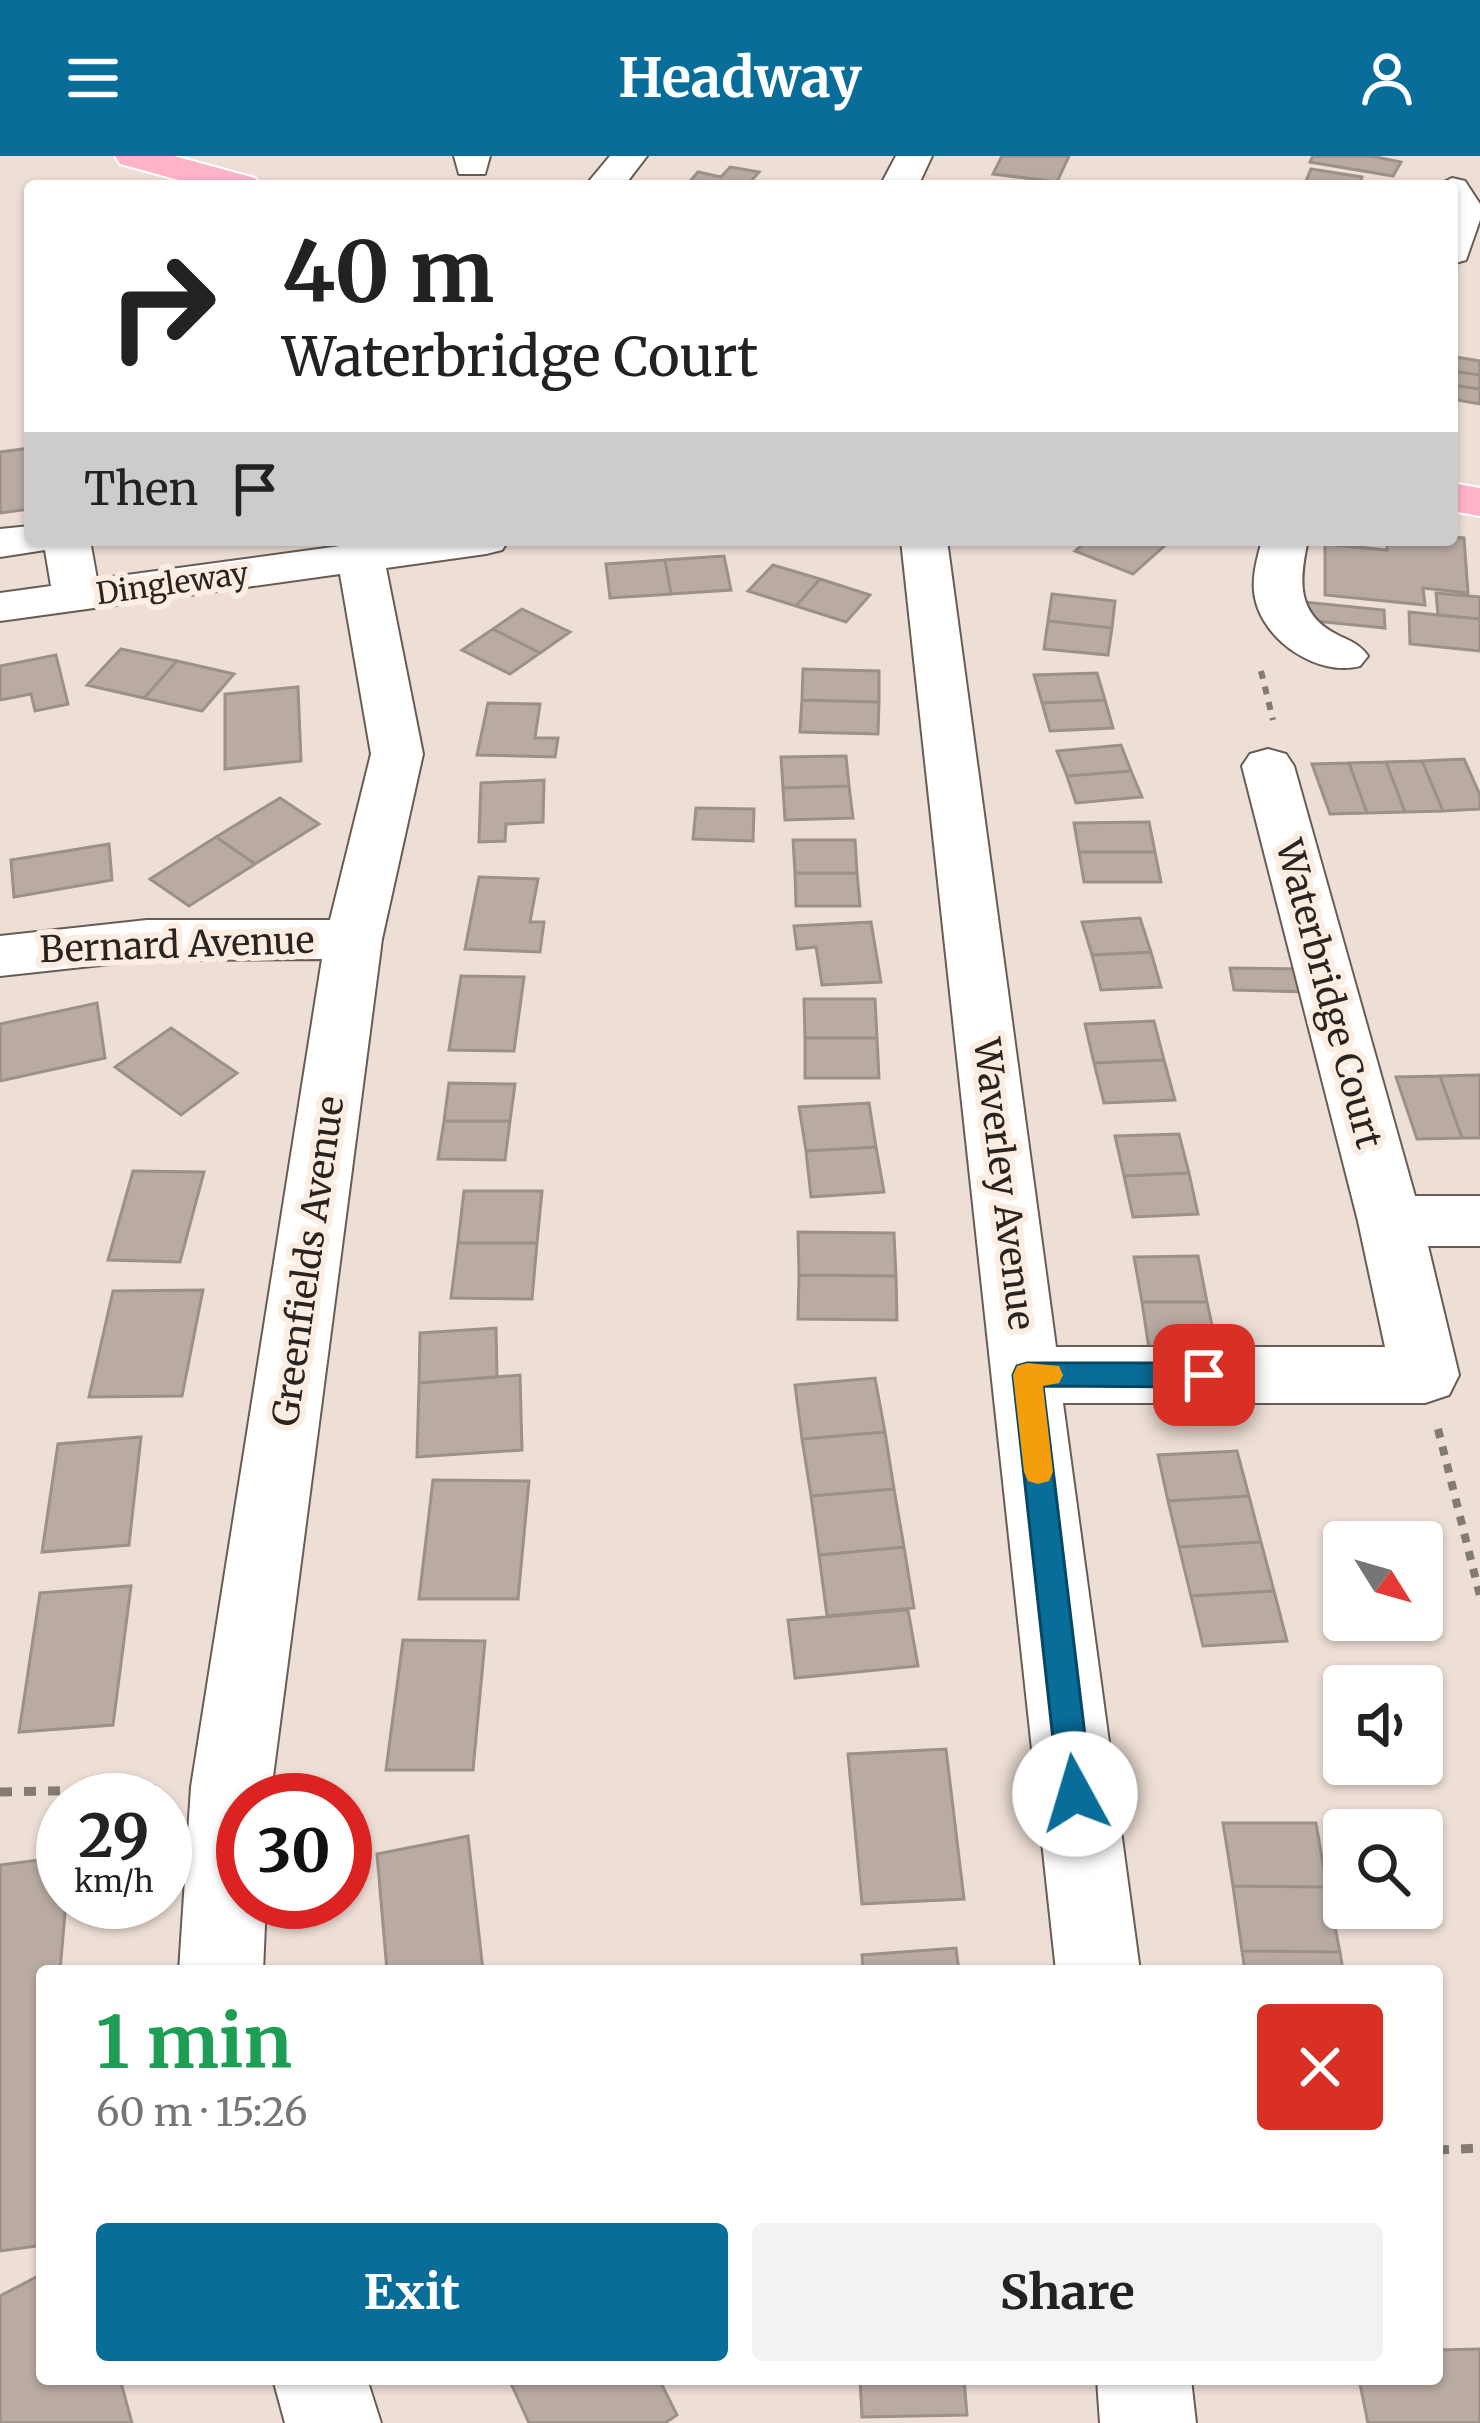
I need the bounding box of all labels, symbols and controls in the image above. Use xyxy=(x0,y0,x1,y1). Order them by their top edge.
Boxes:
text: Headway xyxy=(618,44,862,112)
icon: menu xyxy=(60,45,126,111)
icon: person xyxy=(1354,45,1420,111)
text: 40 m xyxy=(282,219,494,325)
icon: right xyxy=(84,228,240,384)
text: Waterbridge Court xyxy=(282,323,758,391)
icon: arrive xyxy=(222,456,288,522)
text: Then xyxy=(84,461,198,517)
street label: Dingleway xyxy=(93,553,251,612)
street label: Waterbridge Court xyxy=(1266,834,1392,1153)
street label: Bernard Avenue xyxy=(39,918,315,972)
street label: Waverley Avenue xyxy=(964,1035,1044,1332)
street label: Greenfields Avenue xyxy=(263,1093,353,1429)
pin xyxy=(1153,1324,1255,1426)
icon: arrive xyxy=(1171,1342,1237,1408)
north arrow xyxy=(1323,1521,1443,1641)
map controls xyxy=(1323,1521,1443,1929)
button: sound xyxy=(1323,1665,1443,1785)
position arrow xyxy=(1012,1731,1138,1857)
speed limit sign: 30 xyxy=(216,1773,372,1929)
text: 29 xyxy=(78,1798,150,1873)
button: search xyxy=(1323,1809,1443,1929)
text: km/h xyxy=(74,1862,154,1900)
text: 1 min xyxy=(96,1997,292,2088)
button: close xyxy=(1257,2004,1383,2130)
text: 60 m · 15:26 xyxy=(96,2088,308,2137)
button: Exit xyxy=(96,2223,728,2361)
button: Share xyxy=(752,2223,1383,2361)

